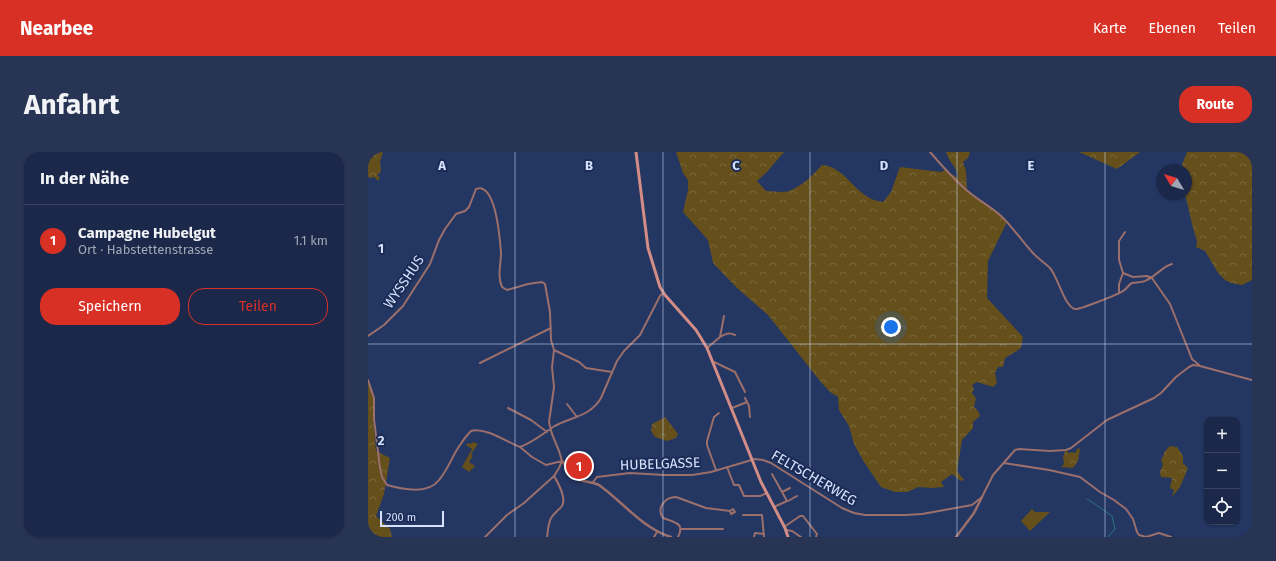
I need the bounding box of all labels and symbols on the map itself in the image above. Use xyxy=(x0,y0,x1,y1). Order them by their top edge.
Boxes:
text: A xyxy=(437,158,446,173)
text: B xyxy=(585,158,593,173)
text: C xyxy=(732,158,740,173)
text: D xyxy=(880,158,889,173)
text: E xyxy=(1028,158,1035,173)
north arrow xyxy=(1156,164,1192,200)
text: 1 xyxy=(378,241,384,256)
street label: WYSSHUS xyxy=(380,252,428,312)
your location xyxy=(881,317,901,337)
text: 2 xyxy=(378,433,385,448)
street label: FELTSCHERWEG xyxy=(768,447,860,509)
pin: 1 xyxy=(566,451,592,481)
street label: HUBELGASSE xyxy=(619,454,701,474)
scale bar xyxy=(380,509,444,528)

